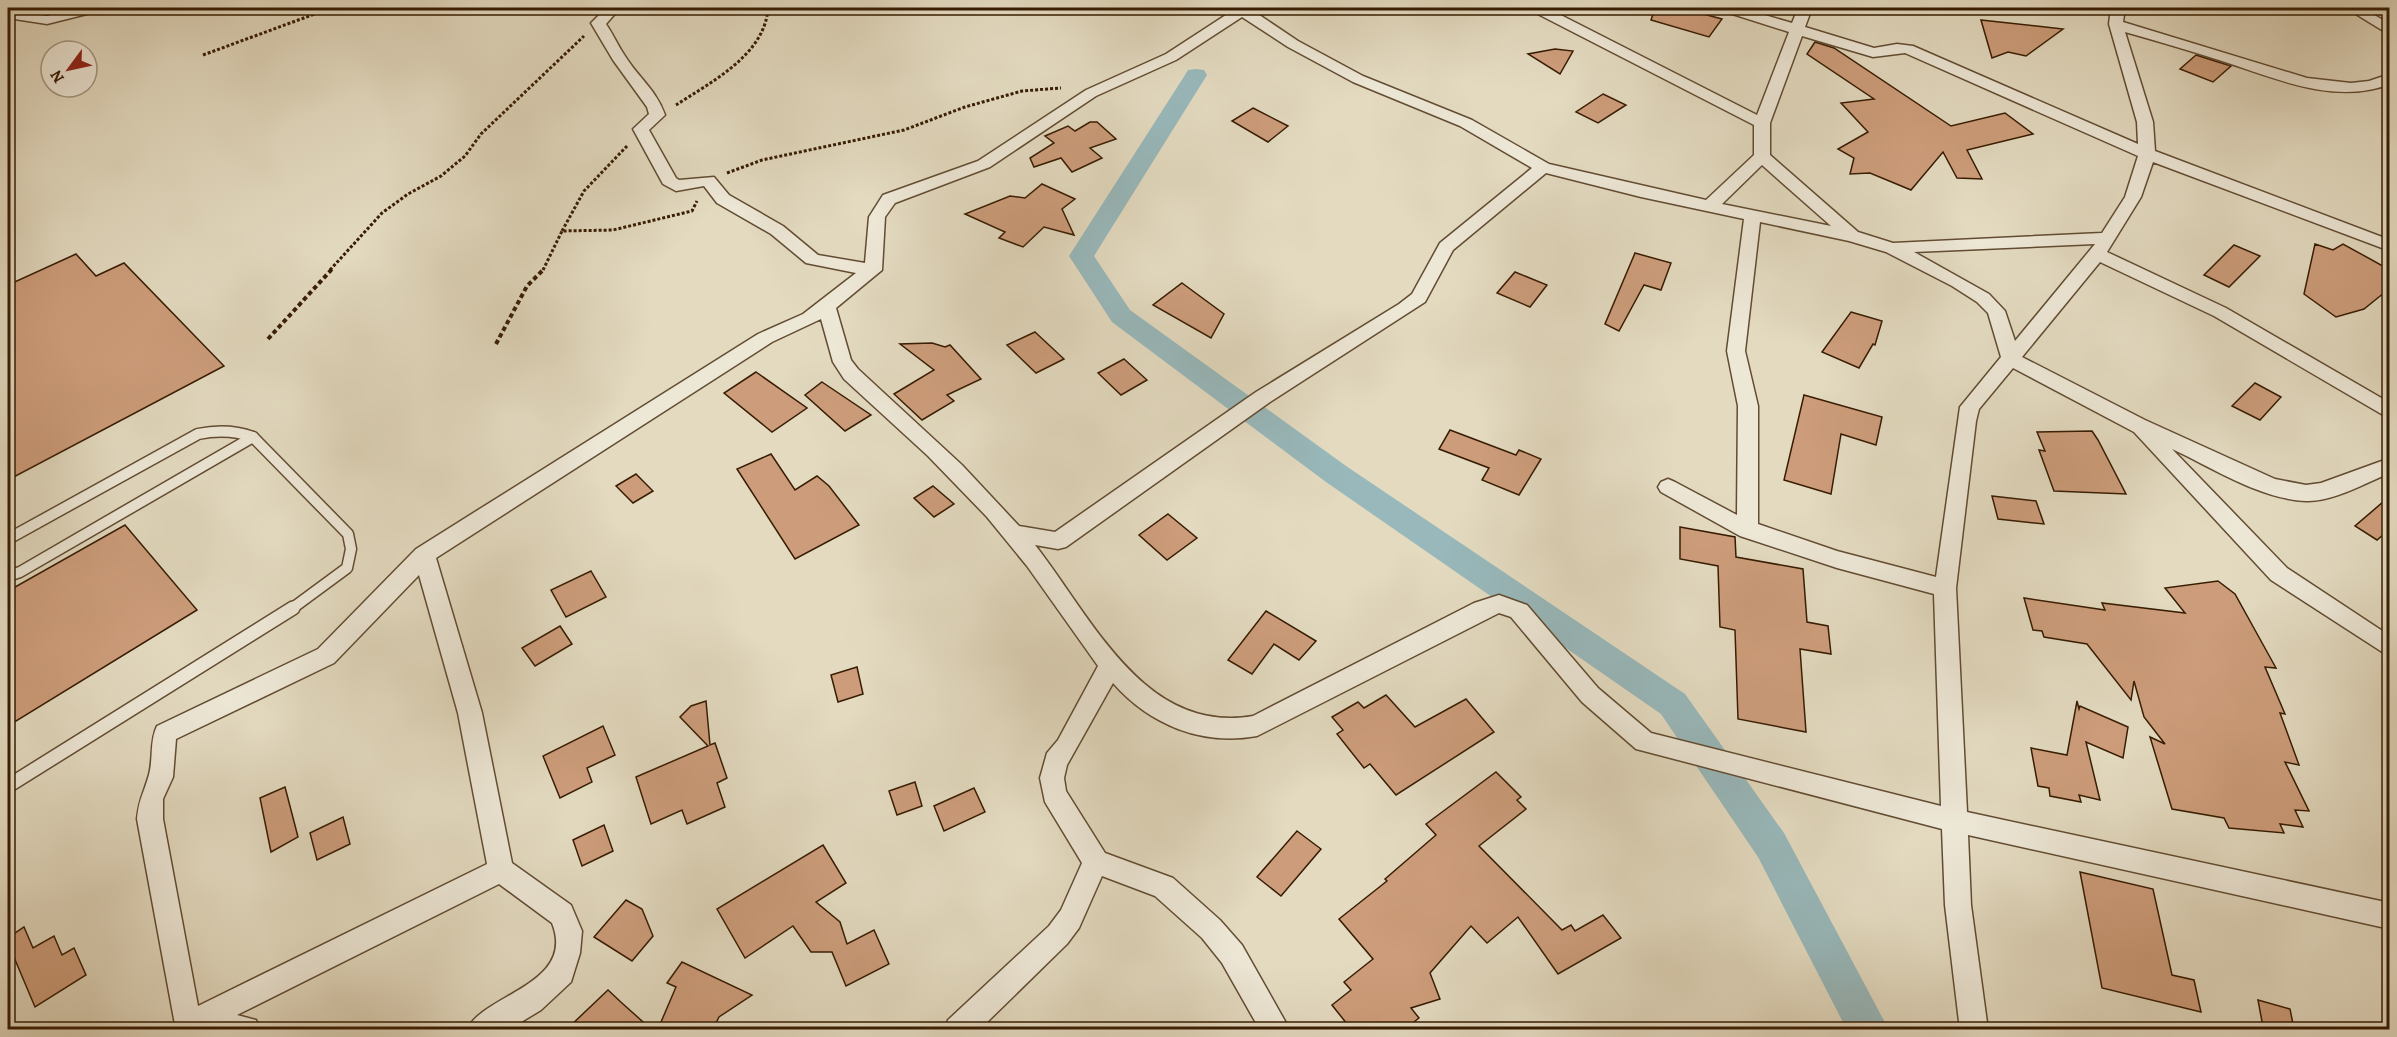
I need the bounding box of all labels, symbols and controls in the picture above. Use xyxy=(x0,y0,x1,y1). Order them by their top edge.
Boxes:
north arrow xyxy=(39,39,99,99)
text: N xyxy=(45,65,70,88)

